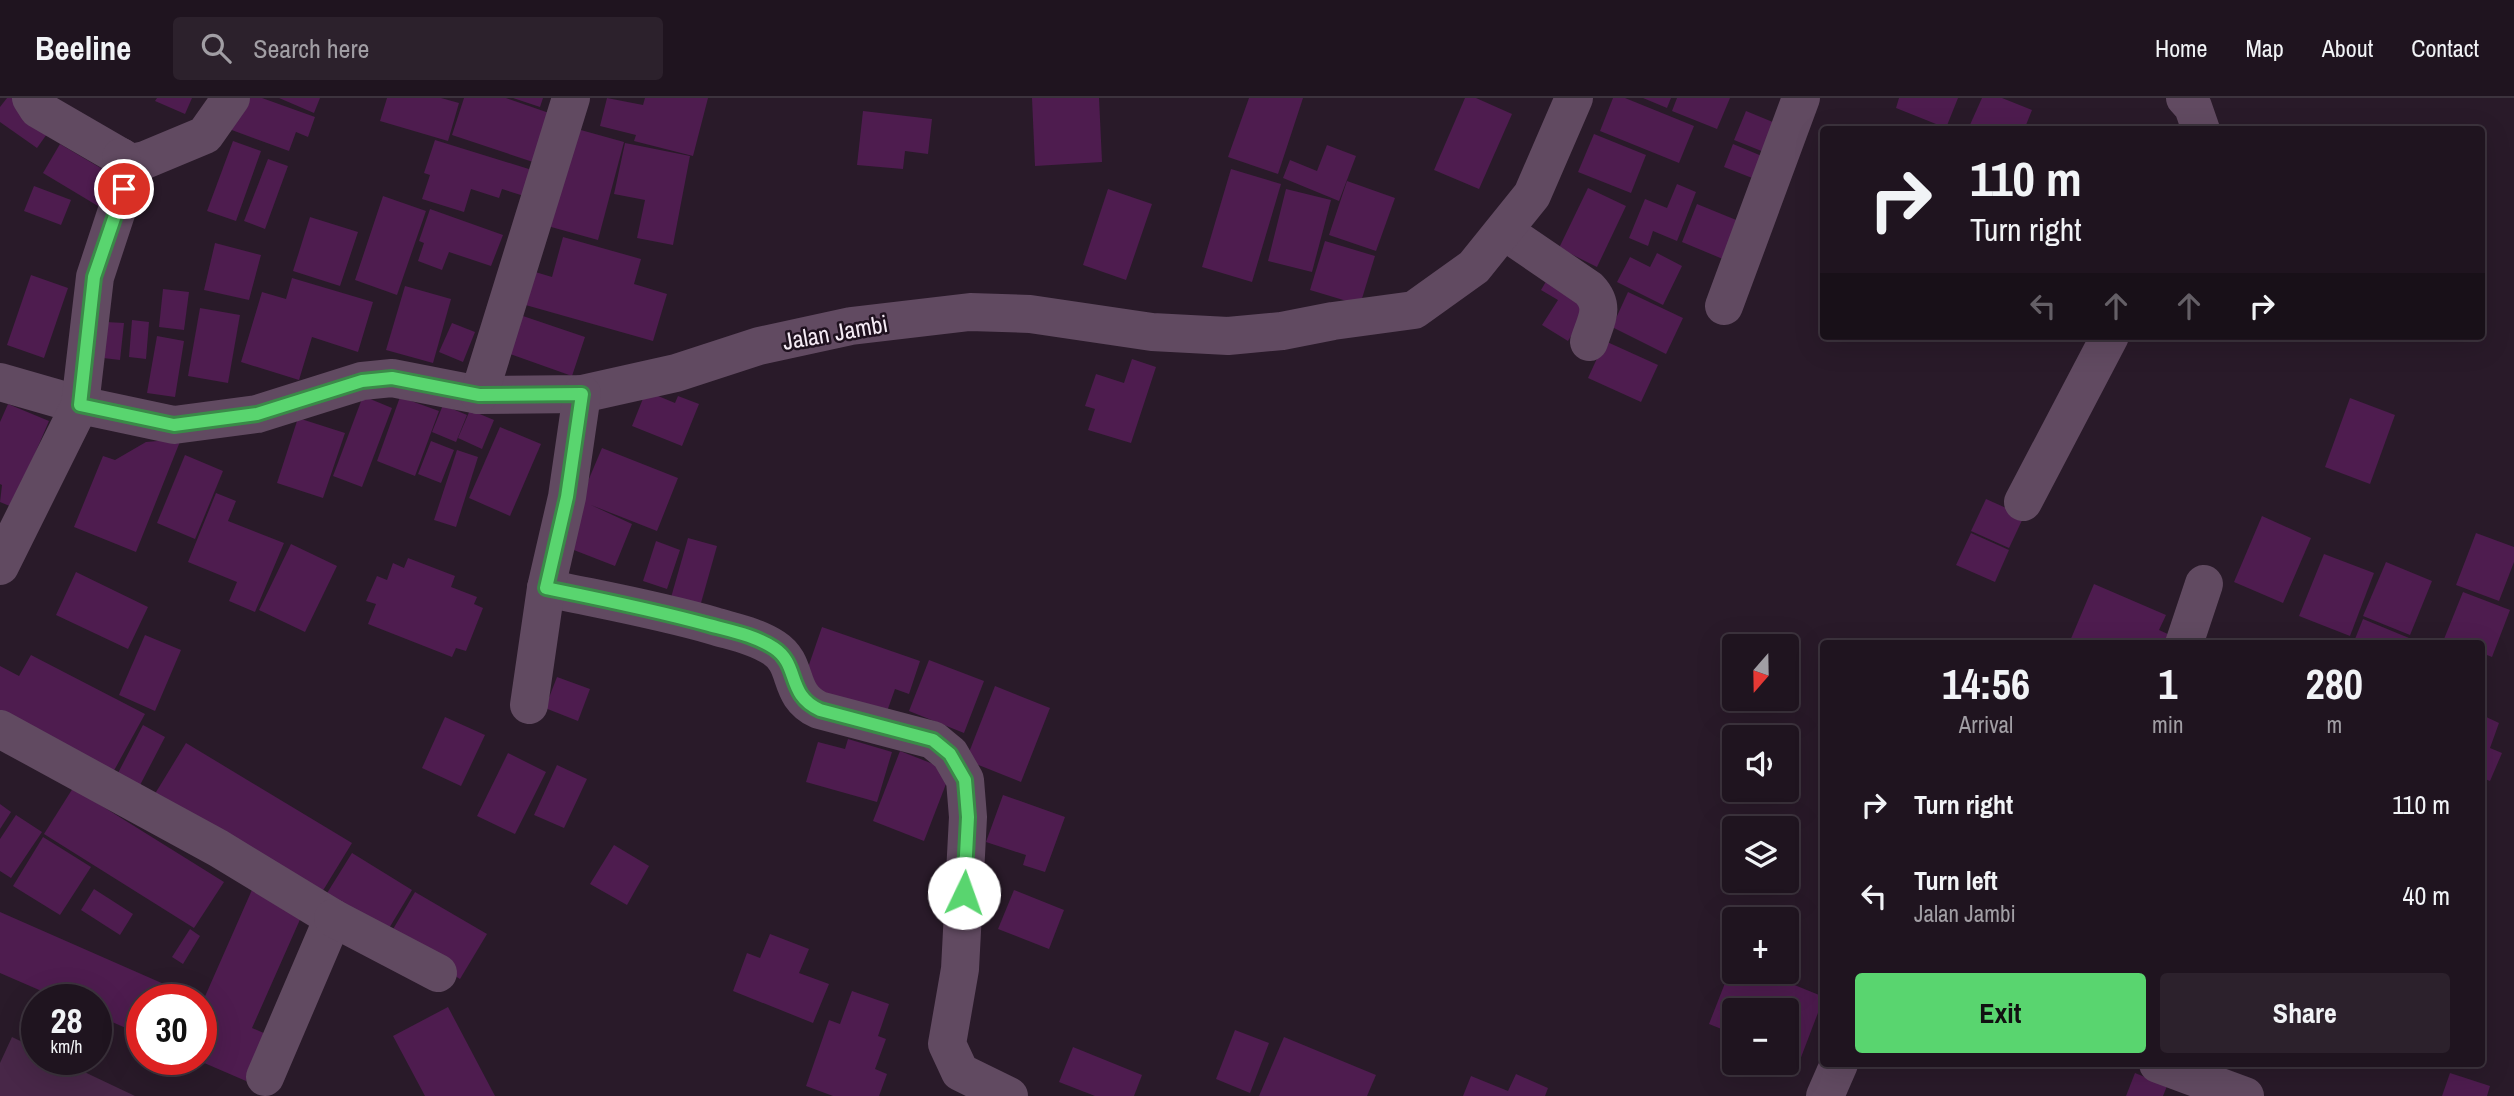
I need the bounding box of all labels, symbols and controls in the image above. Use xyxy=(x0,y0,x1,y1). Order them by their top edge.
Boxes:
search box xyxy=(173,17,663,80)
text: Beeline xyxy=(35,26,131,70)
icon: search xyxy=(197,29,235,67)
text: Search here xyxy=(253,31,369,66)
text: Home xyxy=(2155,32,2207,64)
text: Map xyxy=(2245,32,2284,64)
text: About xyxy=(2322,32,2373,64)
text: Contact xyxy=(2411,32,2479,64)
text: 110 m xyxy=(1970,145,2082,211)
icon: right xyxy=(1855,154,1946,245)
pin xyxy=(94,159,154,219)
icon: arrive xyxy=(105,170,143,208)
text: Turn right xyxy=(1970,208,2082,251)
icon: left xyxy=(2024,287,2062,325)
icon: ahead xyxy=(2097,287,2135,325)
icon: ahead xyxy=(2170,287,2208,325)
icon: right xyxy=(2243,287,2281,325)
street label: Jalan Jambi xyxy=(780,307,890,357)
north arrow xyxy=(1722,634,1799,710)
map controls xyxy=(1722,634,1799,1075)
text: 14:56 xyxy=(1942,656,2030,712)
text: 1 xyxy=(2158,656,2177,712)
text: 280 xyxy=(2306,656,2363,712)
text: Arrival xyxy=(1959,709,2013,740)
text: min xyxy=(2152,709,2184,740)
text: m xyxy=(2326,709,2342,740)
button: sound xyxy=(1722,725,1799,802)
icon: right xyxy=(1855,786,1893,824)
text: Turn right xyxy=(1914,787,2013,822)
text: 110 m xyxy=(2392,787,2450,822)
button: layers xyxy=(1722,816,1799,893)
position arrow xyxy=(927,856,1001,930)
text: Turn left xyxy=(1914,863,1998,898)
icon: left xyxy=(1855,877,1893,915)
text: 40 m xyxy=(2403,878,2450,913)
text: Jalan Jambi xyxy=(1914,898,2016,929)
button: + xyxy=(1722,907,1799,984)
button: Exit xyxy=(1855,973,2146,1053)
button: Share xyxy=(2160,973,2450,1053)
speed limit sign: 30 xyxy=(126,984,217,1075)
text: 28 xyxy=(51,997,82,1044)
button: − xyxy=(1722,998,1799,1075)
text: km/h xyxy=(51,1034,83,1059)

